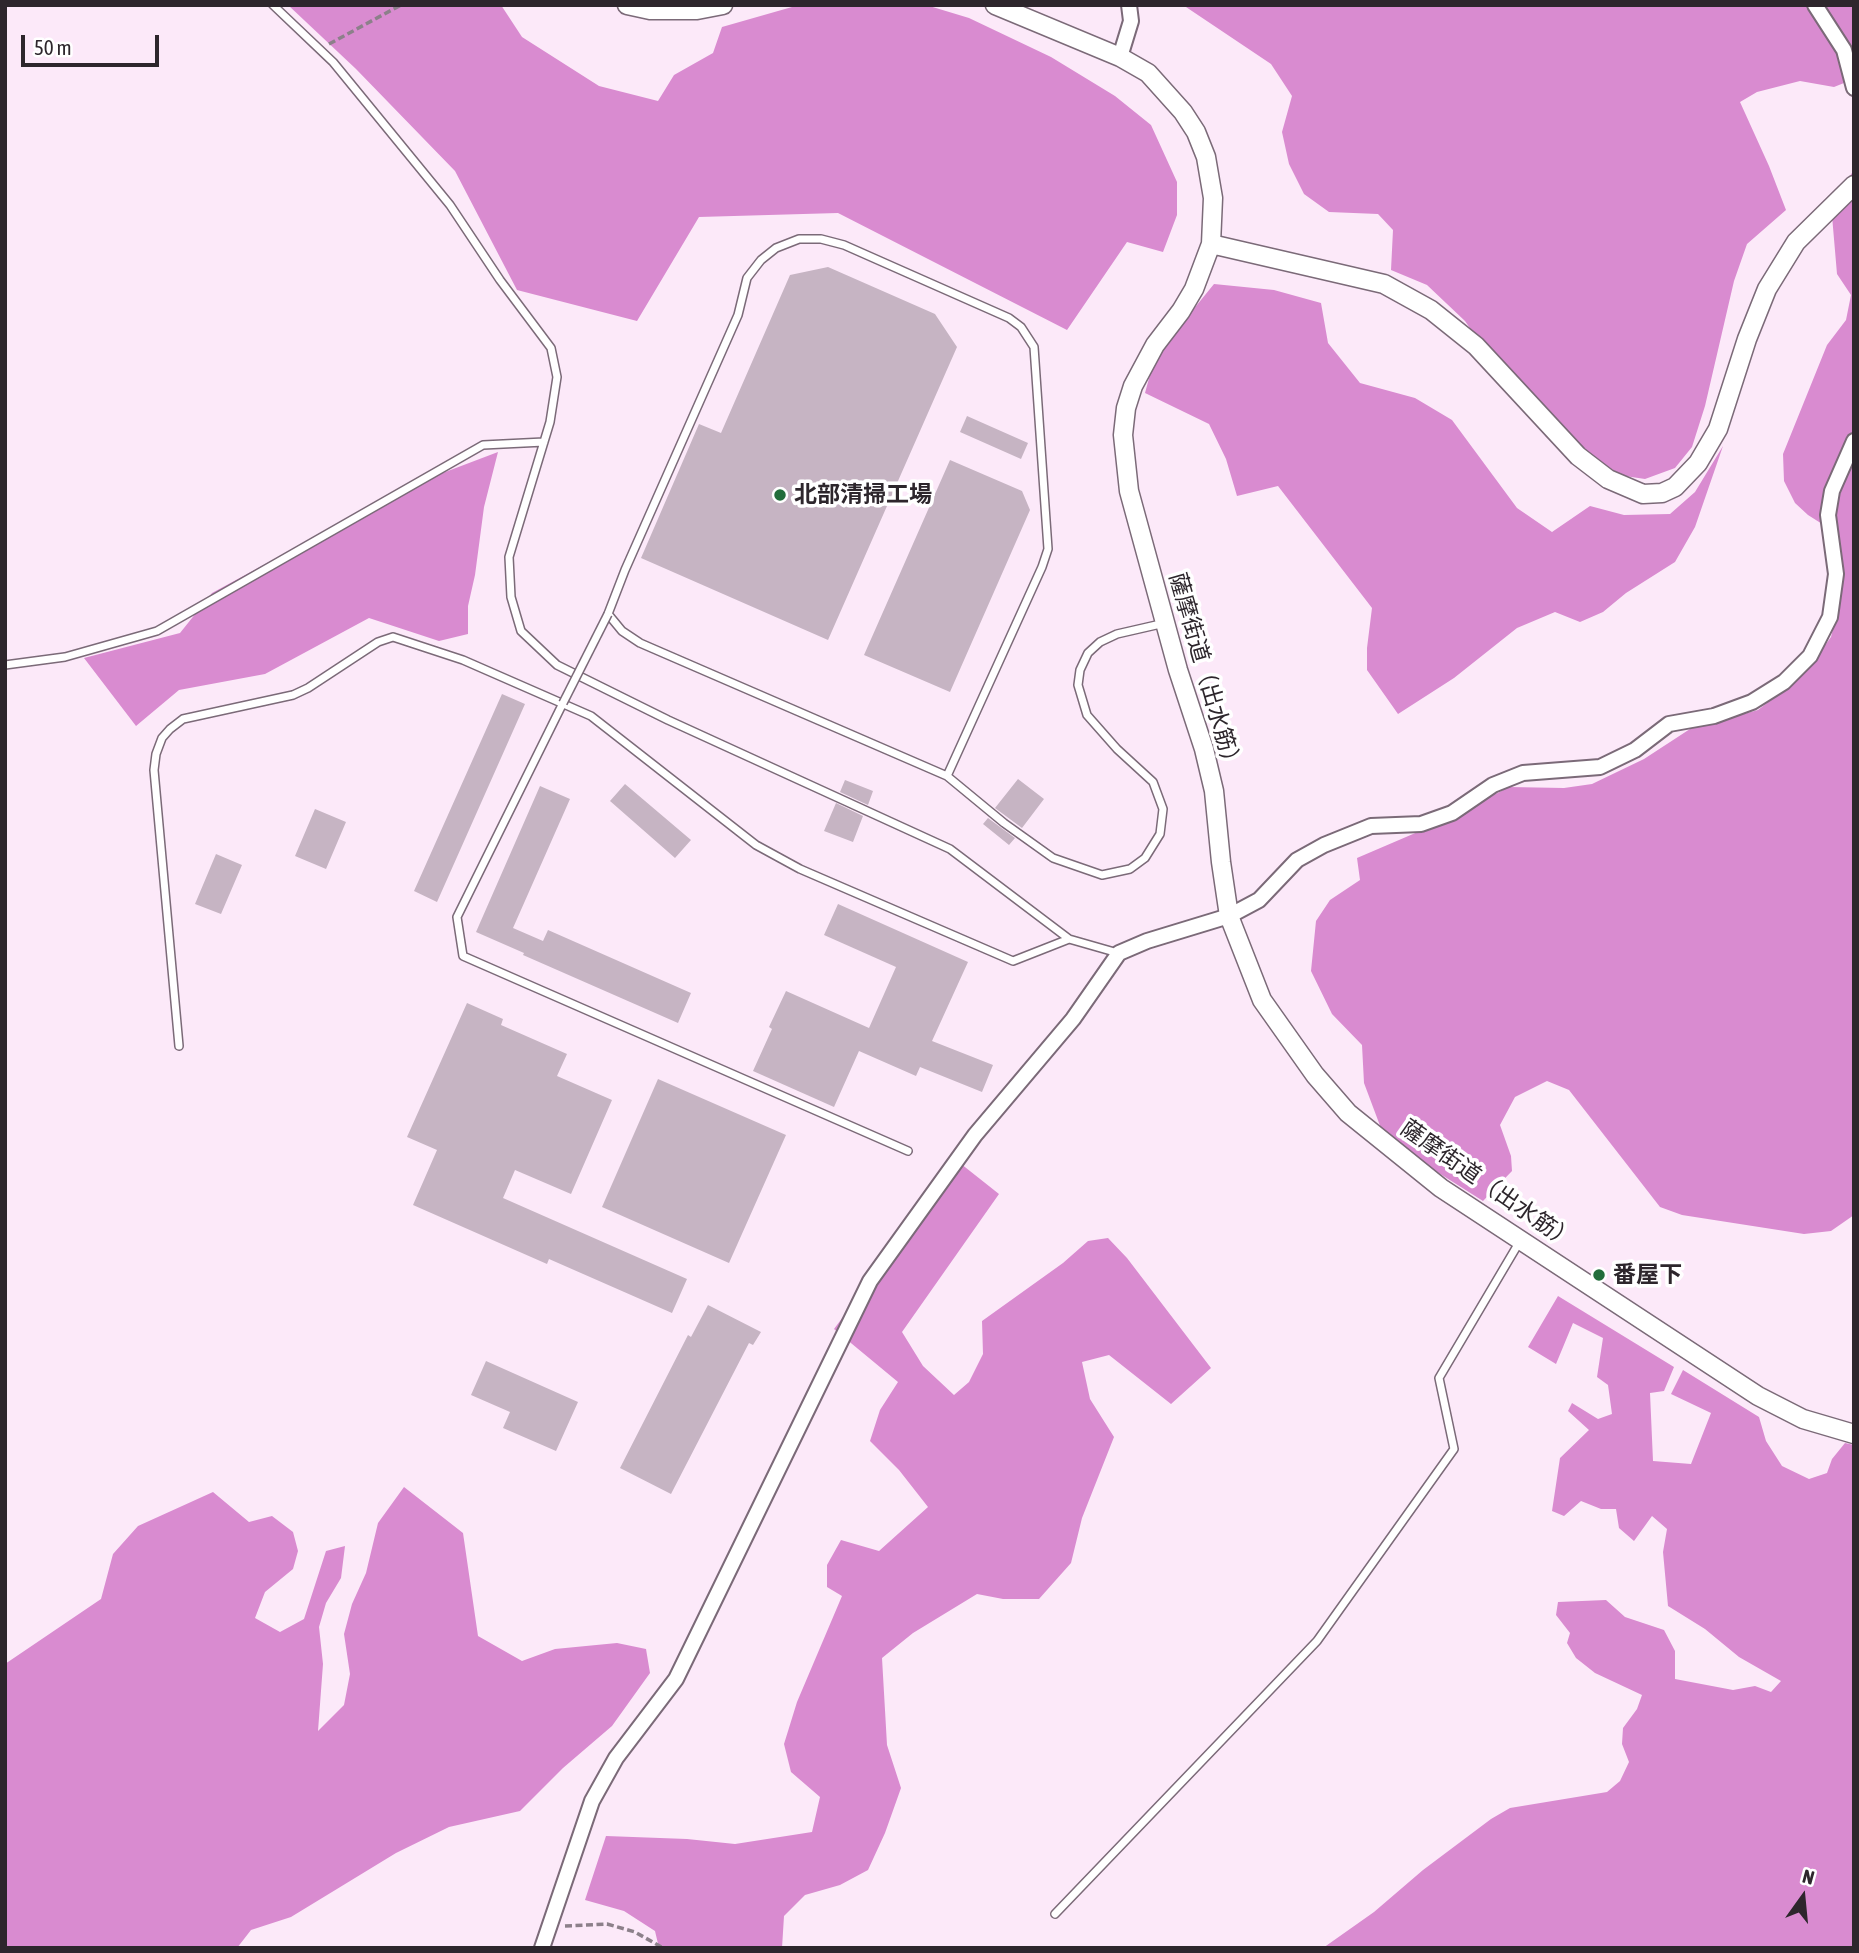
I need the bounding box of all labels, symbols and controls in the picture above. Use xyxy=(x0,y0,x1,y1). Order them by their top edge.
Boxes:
scale bar xyxy=(24,21,163,65)
text: 50 m xyxy=(34,35,72,59)
place label: 北部清掃工場 xyxy=(794,481,932,509)
marker: 北部清掃工場 xyxy=(772,487,788,503)
street label: 薩摩街道（出水筋） xyxy=(1163,570,1247,776)
street label: 薩摩街道（出水筋） xyxy=(1395,1114,1581,1256)
place label: 番屋下 xyxy=(1613,1261,1682,1289)
marker: 番屋下 xyxy=(1591,1267,1607,1283)
north arrow xyxy=(1768,1862,1838,1932)
text: N xyxy=(1800,1865,1817,1889)

